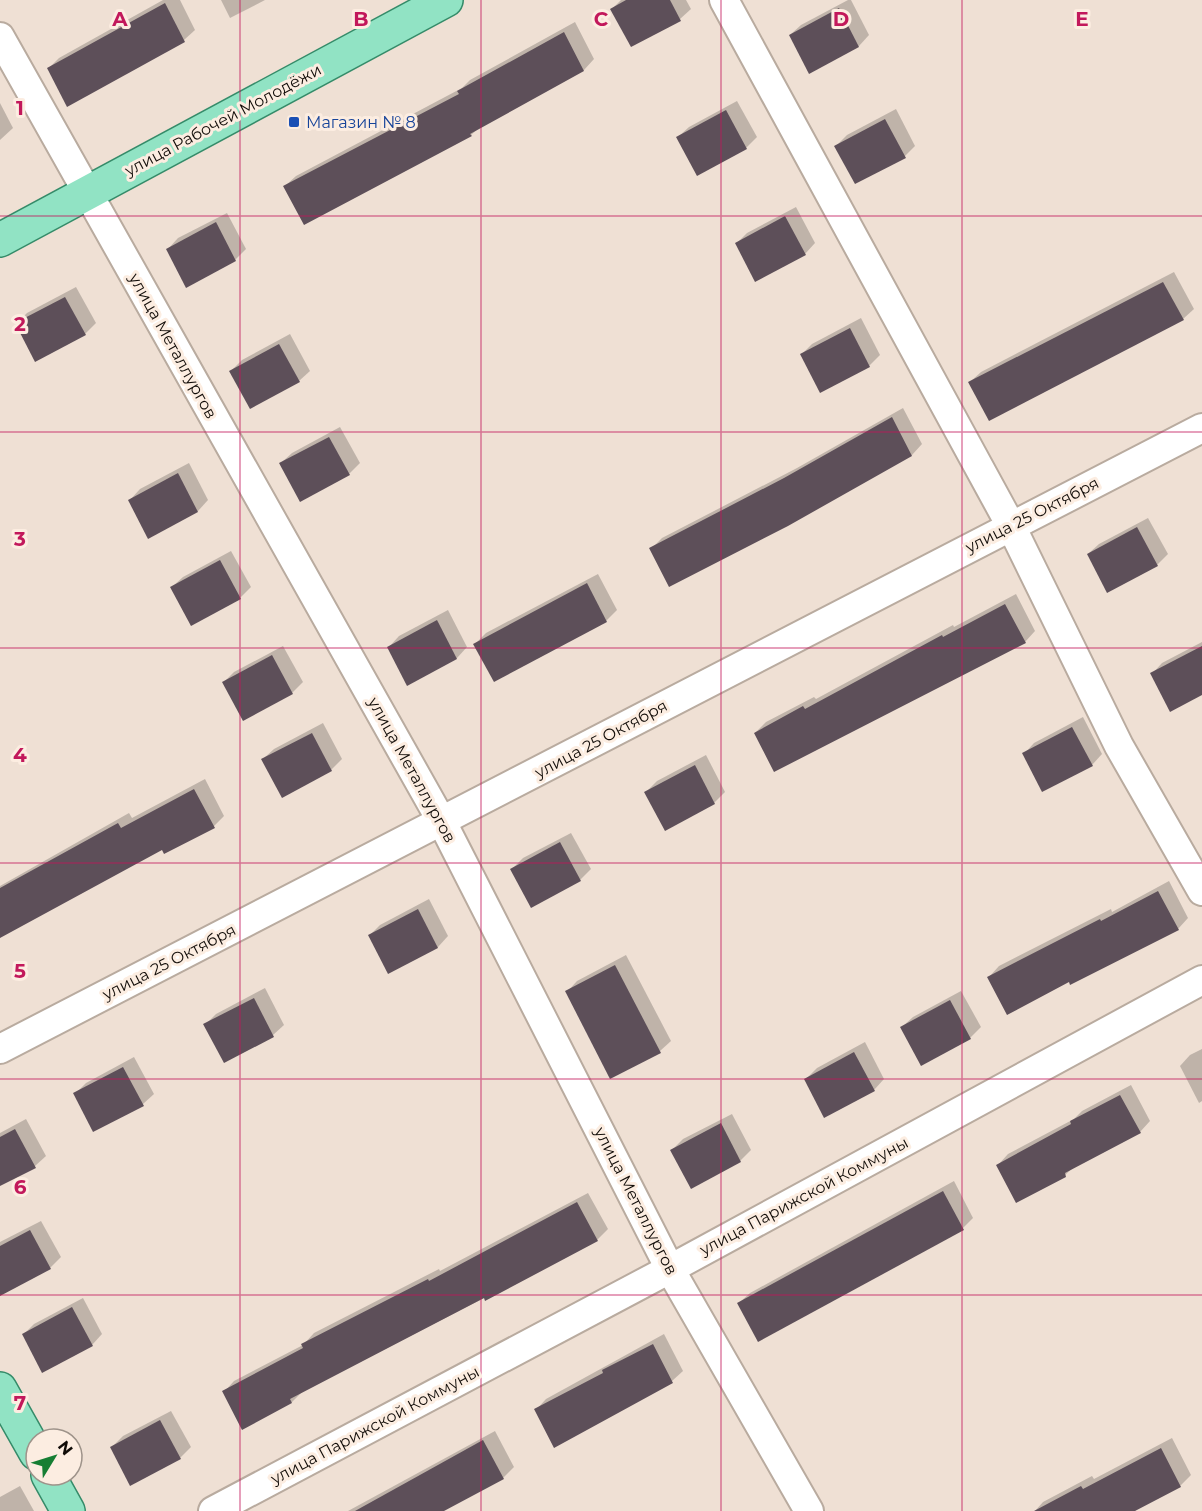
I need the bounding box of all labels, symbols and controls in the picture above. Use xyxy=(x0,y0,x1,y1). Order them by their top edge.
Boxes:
text: A xyxy=(111,7,128,31)
text: B xyxy=(353,7,369,31)
text: C xyxy=(594,7,609,31)
text: D xyxy=(833,7,849,31)
text: E xyxy=(1075,7,1089,31)
street label: улица Рабочей Молодёжи xyxy=(121,60,325,181)
text: 1 xyxy=(16,96,24,120)
place label: Магазин № 8 xyxy=(306,113,416,132)
marker: Магазин № 8 xyxy=(287,115,301,129)
street label: улица Металлургов xyxy=(125,269,221,422)
text: 2 xyxy=(14,312,26,336)
street label: улица 25 Октября xyxy=(961,473,1102,557)
text: 3 xyxy=(13,527,26,551)
street label: улица Металлургов xyxy=(364,693,460,846)
street label: улица 25 Октября xyxy=(531,696,670,782)
text: 4 xyxy=(13,743,27,767)
street label: улица 25 Октября xyxy=(98,920,239,1004)
text: 5 xyxy=(14,959,26,983)
street label: улица Металлургов xyxy=(590,1123,682,1278)
street label: улица Парижской Коммуны xyxy=(696,1133,912,1260)
text: 6 xyxy=(14,1175,27,1199)
street label: улица Парижской Коммуны xyxy=(267,1362,483,1489)
text: 7 xyxy=(14,1391,26,1415)
north arrow xyxy=(24,1427,84,1487)
text: N xyxy=(54,1437,77,1459)

